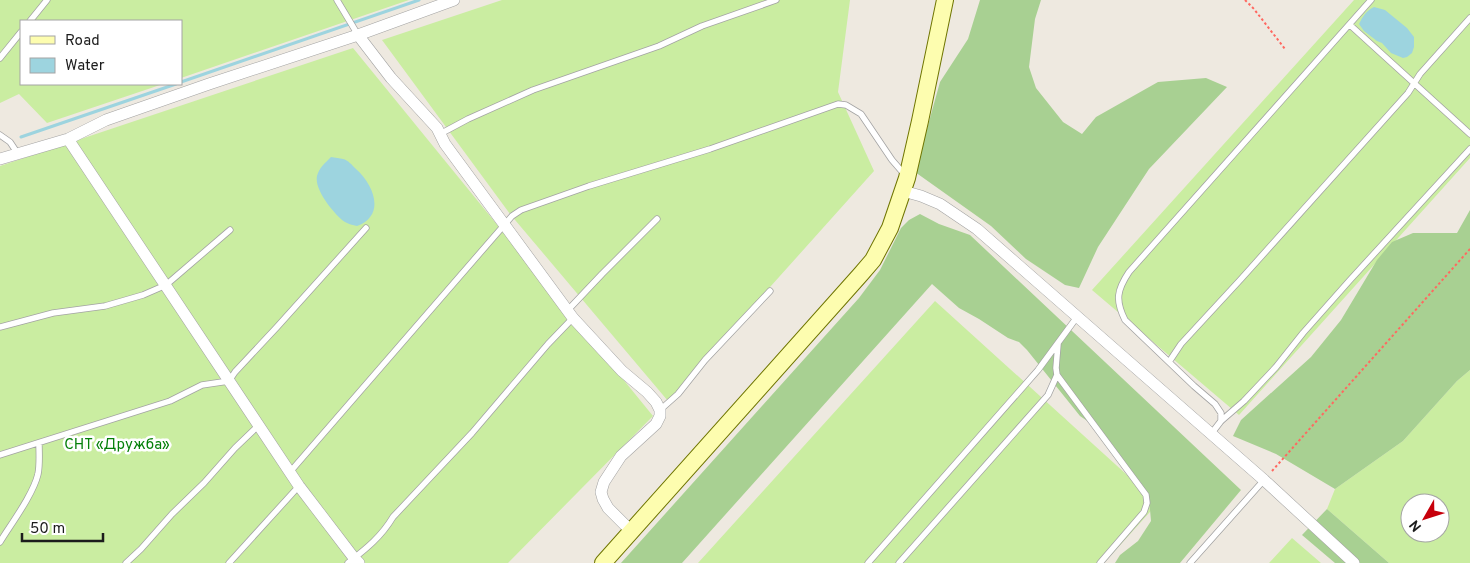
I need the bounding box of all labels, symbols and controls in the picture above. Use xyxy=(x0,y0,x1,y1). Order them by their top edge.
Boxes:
legend xyxy=(20,20,182,85)
text: Road xyxy=(65,32,100,51)
text: Water xyxy=(65,57,105,76)
park label: СНТ «Дружба» xyxy=(64,436,170,455)
north arrow xyxy=(1400,493,1450,543)
scale bar xyxy=(22,510,104,542)
text: N xyxy=(1406,516,1426,534)
text: 50 m xyxy=(30,520,65,539)

